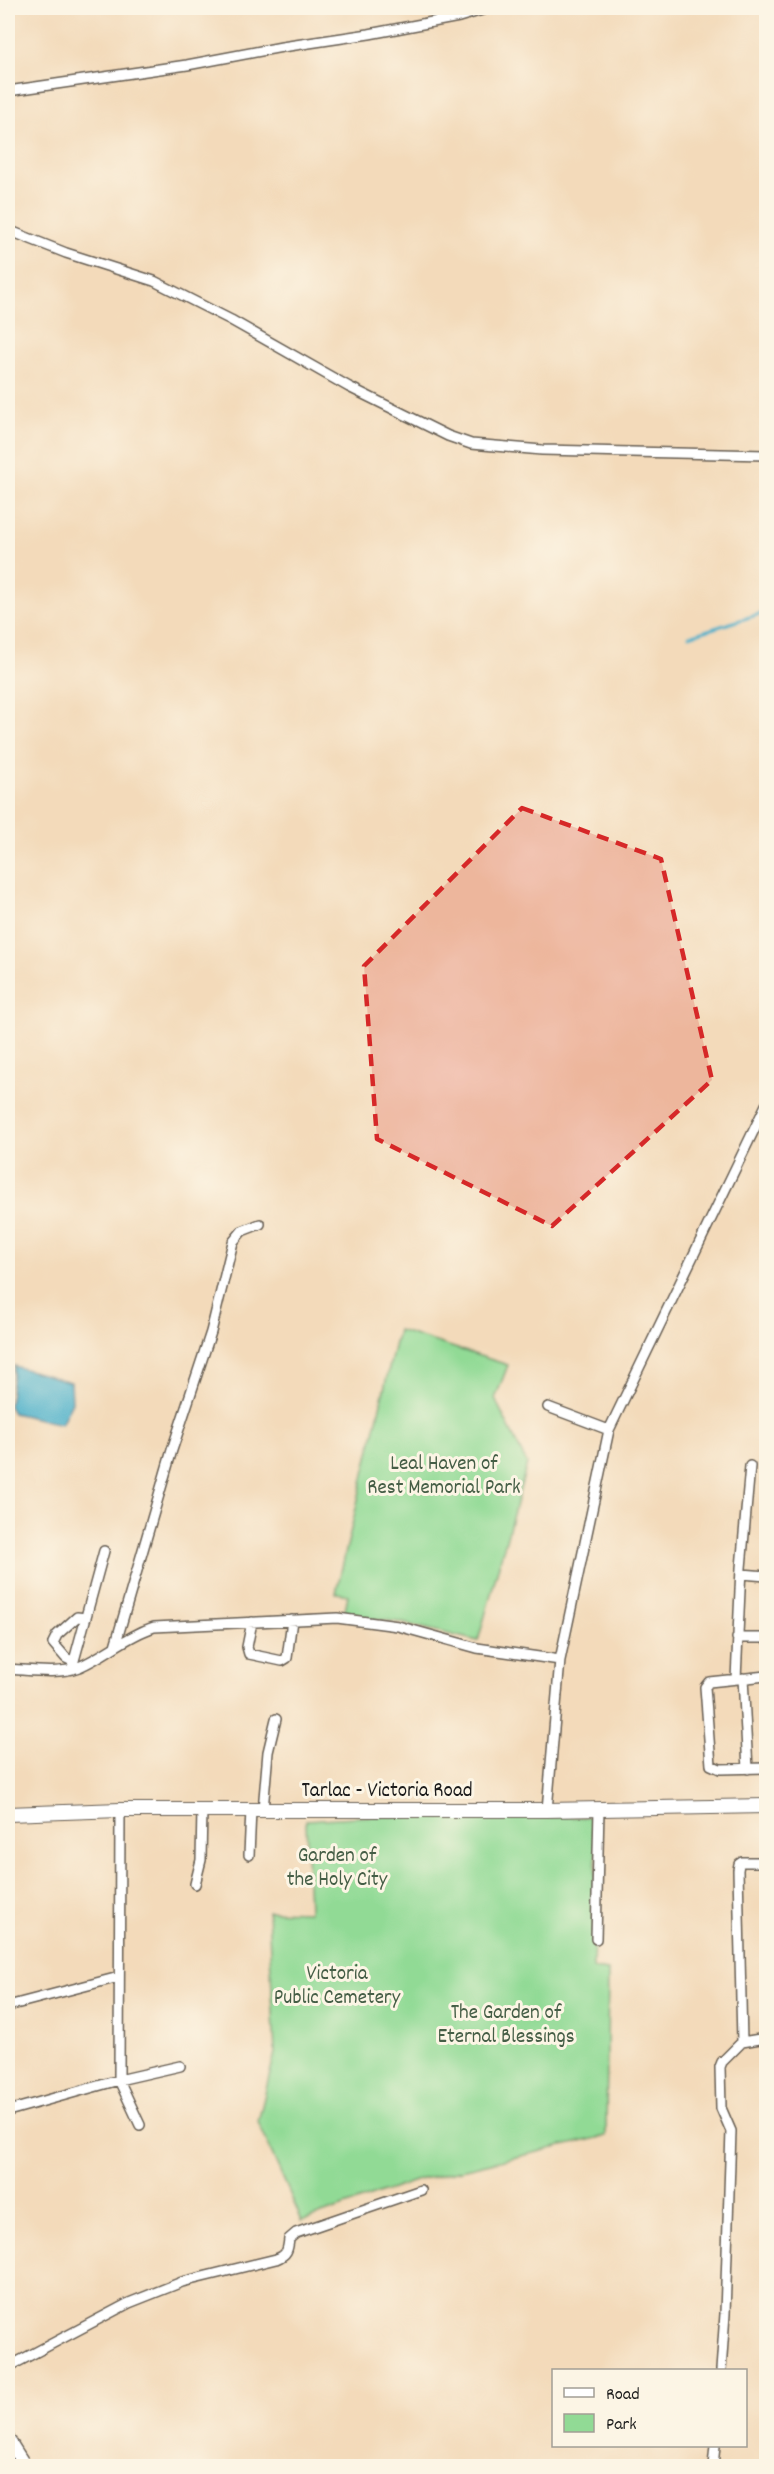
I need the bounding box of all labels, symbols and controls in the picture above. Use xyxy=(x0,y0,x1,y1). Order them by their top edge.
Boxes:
park label: Leal Haven of Rest Memorial Park xyxy=(367,1450,521,1504)
street label: Tarlac - Victoria Road xyxy=(301,1777,473,1807)
park label: Garden of the Holy City xyxy=(287,1842,388,1896)
park label: Victoria Public Cemetery xyxy=(274,1960,401,2014)
park label: The Garden of Eternal Blessings xyxy=(437,1999,575,2053)
legend xyxy=(552,2369,747,2447)
text: Road xyxy=(606,2383,640,2408)
text: Park xyxy=(606,2413,637,2438)

